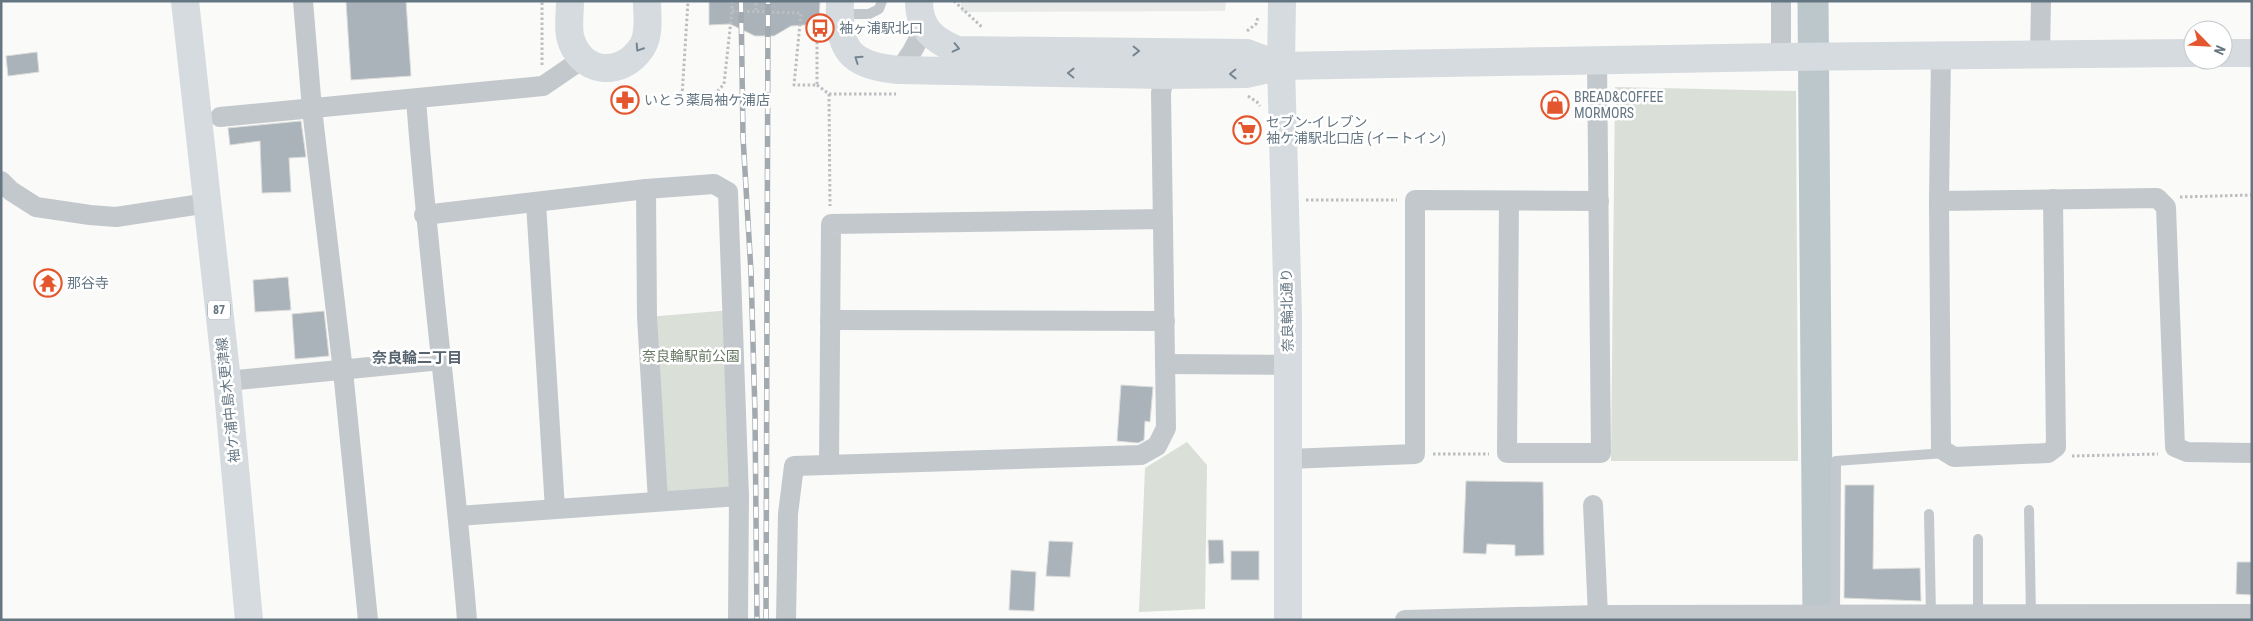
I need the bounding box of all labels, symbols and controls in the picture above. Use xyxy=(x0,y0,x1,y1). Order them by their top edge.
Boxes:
bus stop icon: 袖ヶ浦駅北口 xyxy=(805,13,835,43)
place label: 袖ヶ浦駅北口 xyxy=(839,20,923,36)
north arrow xyxy=(2183,20,2233,70)
one-way arrow xyxy=(952,42,961,53)
one-way arrow xyxy=(636,43,646,52)
text: N xyxy=(2211,43,2229,57)
one-way arrow xyxy=(1132,46,1140,56)
one-way arrow xyxy=(854,56,864,65)
one-way arrow xyxy=(1067,68,1074,78)
one-way arrow xyxy=(1229,69,1237,79)
pharmacy icon: いとう薬局袖ケ浦店 xyxy=(610,85,640,115)
place label: BREAD&COFFEE MORMORS xyxy=(1574,89,1663,121)
shop icon: BREAD&COFFEE MORMORS xyxy=(1540,90,1570,120)
place label: いとう薬局袖ケ浦店 xyxy=(644,92,770,108)
place label: セブン-イレブン 袖ケ浦駅北口店 (イートイン) xyxy=(1266,114,1446,147)
supermarket icon: セブン-イレブン 袖ケ浦駅北口店 (イートイン) xyxy=(1232,115,1262,145)
temple icon: 那谷寺 xyxy=(33,268,63,298)
street label: 奈良輪北通り xyxy=(1278,268,1296,352)
place label: 那谷寺 xyxy=(67,275,109,291)
road number: 87 xyxy=(208,300,230,320)
street label: 袖ケ浦中島木更津線 xyxy=(213,337,243,463)
park label: 奈良輪駅前公園 xyxy=(642,348,740,364)
district label: 奈良輪二丁目 xyxy=(372,349,462,367)

